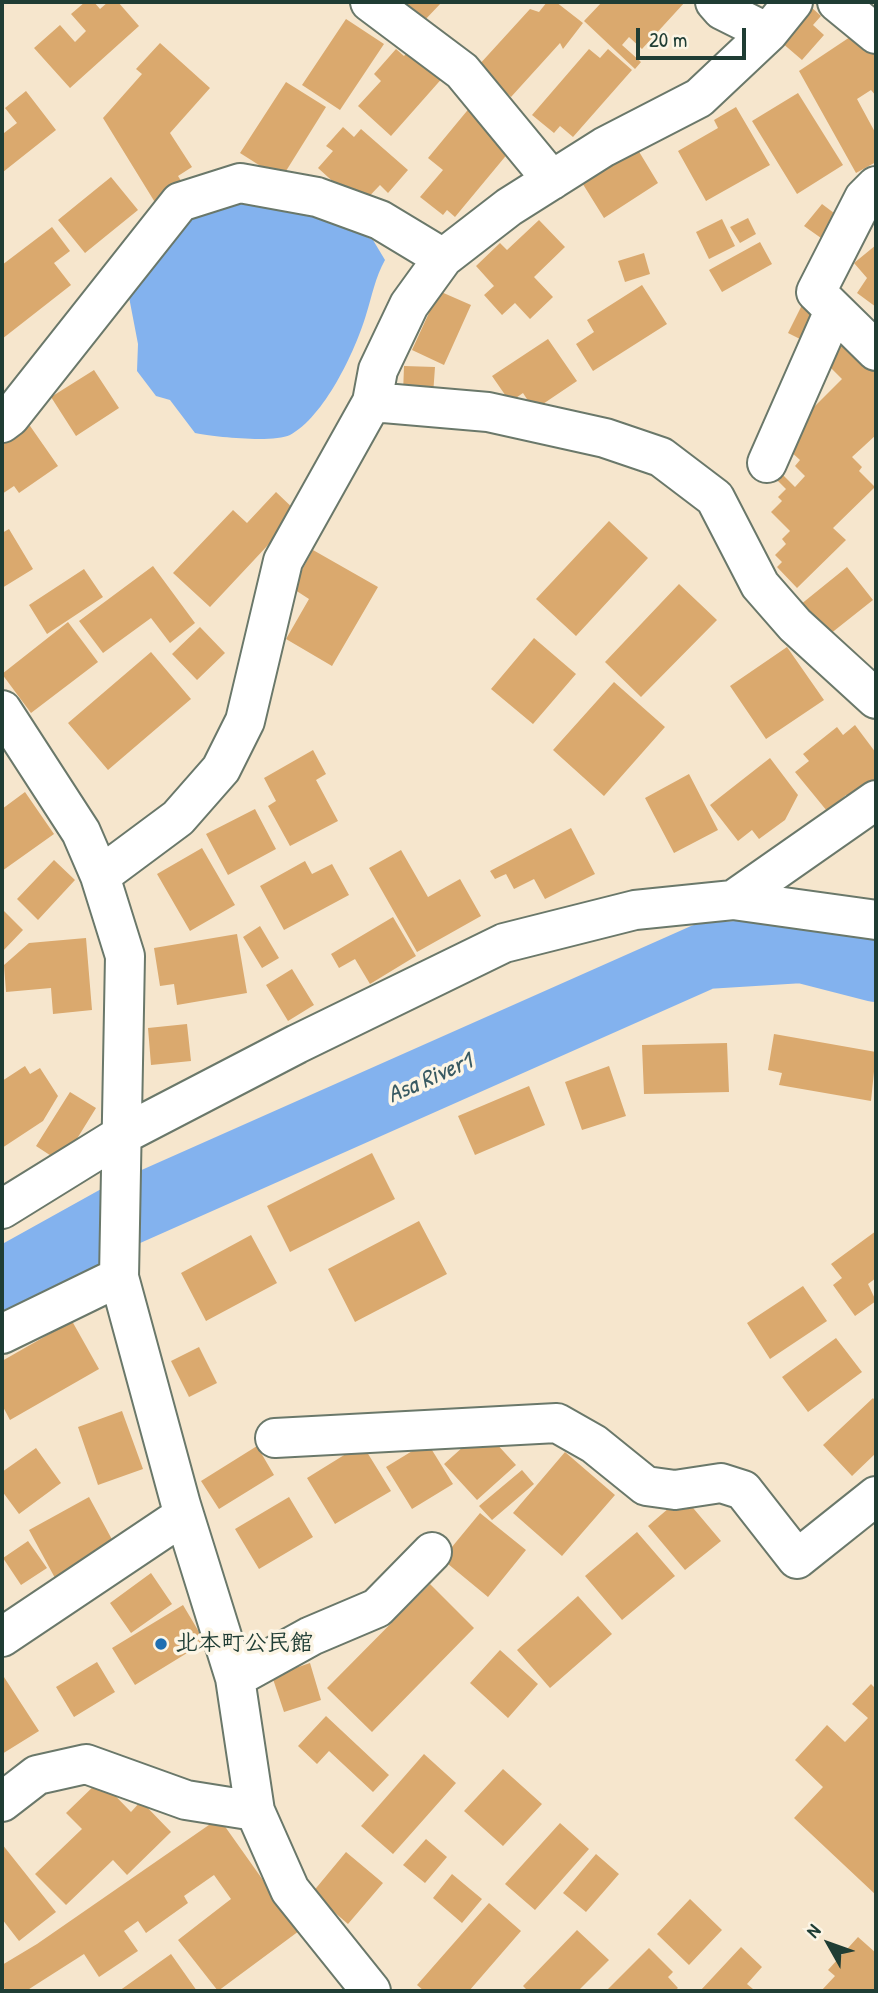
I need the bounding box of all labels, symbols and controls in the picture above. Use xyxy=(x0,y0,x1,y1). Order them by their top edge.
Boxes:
scale bar xyxy=(640,14,750,58)
text: 20 m xyxy=(649,25,687,54)
water label: Asa River1 xyxy=(383,1048,477,1110)
place label: 北本町公民館 xyxy=(175,1630,313,1658)
marker: 北本町公民館 xyxy=(153,1636,169,1652)
north arrow xyxy=(794,1909,864,1979)
text: N xyxy=(800,1918,826,1943)

